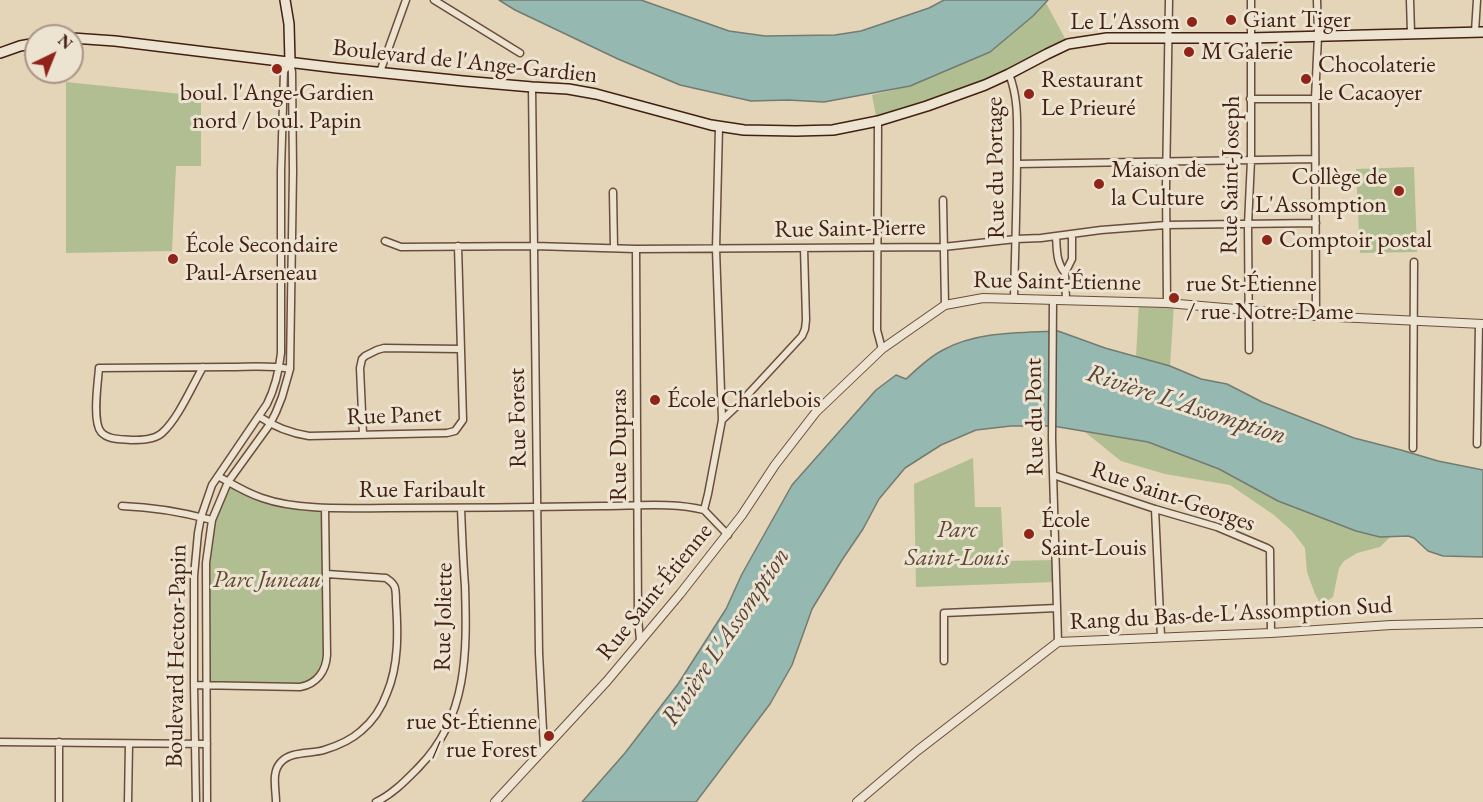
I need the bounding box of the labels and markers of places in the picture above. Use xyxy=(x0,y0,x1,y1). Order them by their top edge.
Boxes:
place label: Giant Tiger xyxy=(1243,6,1351,34)
place label: Le L'Assom xyxy=(1070,8,1180,36)
marker: Giant Tiger xyxy=(1224,13,1238,27)
marker: Le L'Assom xyxy=(1185,15,1199,29)
place label: M Galerie xyxy=(1201,38,1293,66)
marker: M Galerie xyxy=(1182,45,1196,59)
place label: Chocolaterie le Cacaoyer xyxy=(1318,51,1436,107)
marker: boul. l'Ange-Gardien nord / boul. Papin xyxy=(270,62,284,76)
place label: Restaurant Le Prieuré xyxy=(1041,66,1143,122)
marker: Chocolaterie le Cacaoyer xyxy=(1299,72,1313,86)
place label: boul. l'Ange-Gardien nord / boul. Papin xyxy=(180,79,374,135)
marker: Restaurant Le Prieuré xyxy=(1022,87,1036,101)
place label: Maison de la Culture xyxy=(1111,156,1206,212)
place label: Collège de L'Assomption xyxy=(1255,163,1387,219)
marker: Maison de la Culture xyxy=(1092,177,1106,191)
marker: Collège de L'Assomption xyxy=(1392,184,1406,198)
place label: Comptoir postal xyxy=(1279,226,1432,254)
place label: École Secondaire Paul-Arseneau xyxy=(185,231,338,287)
marker: Comptoir postal xyxy=(1260,233,1274,247)
marker: École Secondaire Paul-Arseneau xyxy=(166,252,180,266)
place label: rue St-Étienne / rue Notre-Dame xyxy=(1186,270,1353,326)
marker: rue St-Étienne / rue Notre-Dame xyxy=(1167,291,1181,305)
place label: École Charlebois xyxy=(667,386,821,414)
marker: École Charlebois xyxy=(648,393,662,407)
place label: École Saint-Louis xyxy=(1041,506,1147,562)
marker: École Saint-Louis xyxy=(1022,527,1036,541)
place label: rue St-Étienne / rue Forest xyxy=(406,708,537,764)
marker: rue St-Étienne / rue Forest xyxy=(542,729,556,743)

